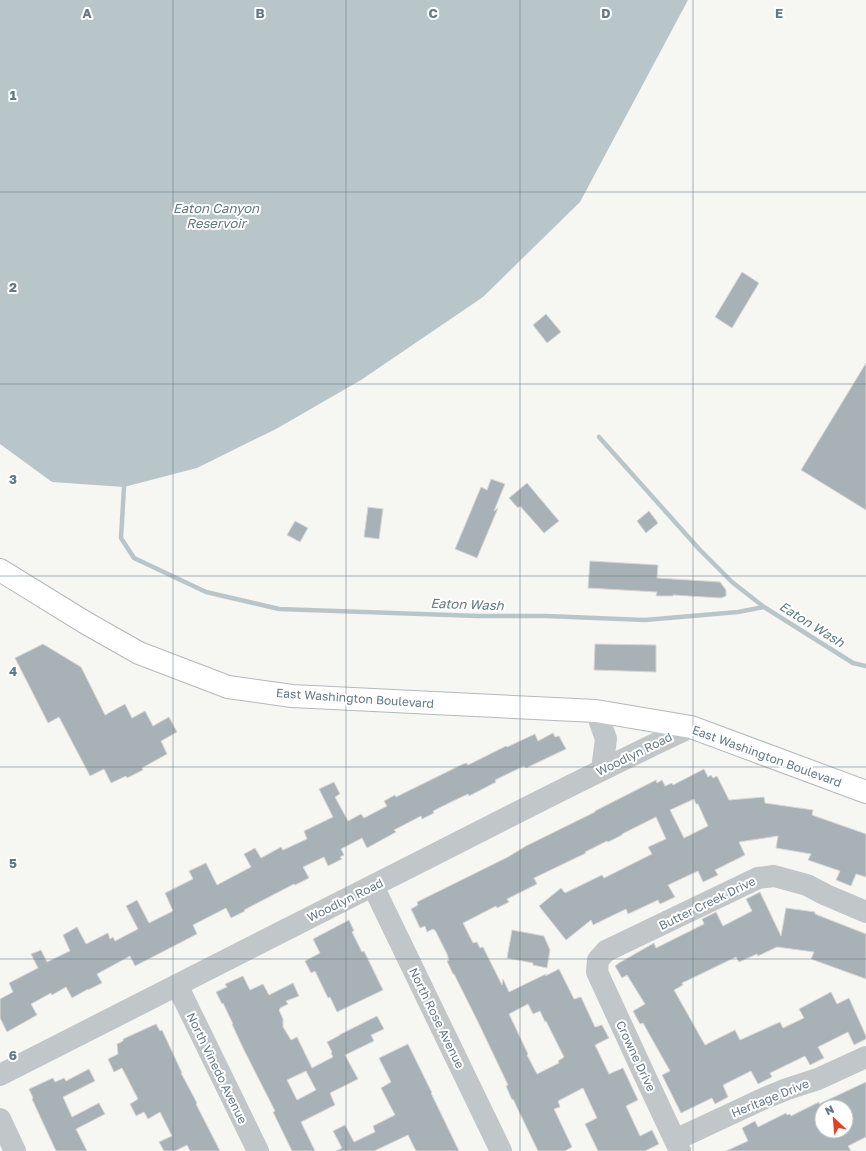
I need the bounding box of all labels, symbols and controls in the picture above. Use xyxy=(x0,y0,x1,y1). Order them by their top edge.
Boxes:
text: A xyxy=(82,5,92,21)
text: B xyxy=(255,5,265,21)
text: C xyxy=(428,5,438,21)
text: D xyxy=(601,5,611,21)
text: E xyxy=(775,5,783,21)
text: 1 xyxy=(10,87,17,103)
water label: Eaton Canyon Reservoir xyxy=(173,200,260,231)
text: 2 xyxy=(9,279,17,295)
text: 3 xyxy=(9,471,17,487)
water label: Eaton Wash xyxy=(430,595,505,613)
water label: Eaton Wash xyxy=(777,598,848,651)
text: 4 xyxy=(9,663,17,679)
street label: East Washington Boulevard xyxy=(276,685,434,711)
street label: East Washington Boulevard xyxy=(690,722,844,790)
street label: Woodlyn Road xyxy=(593,729,675,779)
text: 5 xyxy=(9,855,17,871)
street label: Butter Creek Drive xyxy=(656,873,758,933)
street label: Woodlyn Road xyxy=(304,875,386,925)
street label: North Rose Avenue xyxy=(406,965,468,1071)
street label: North Vinedo Avenue xyxy=(184,1010,250,1126)
street label: Crowne Drive xyxy=(613,1018,659,1094)
text: 6 xyxy=(9,1047,17,1063)
street label: Heritage Drive xyxy=(729,1076,811,1120)
north arrow xyxy=(814,1099,854,1139)
text: N xyxy=(823,1102,836,1117)

